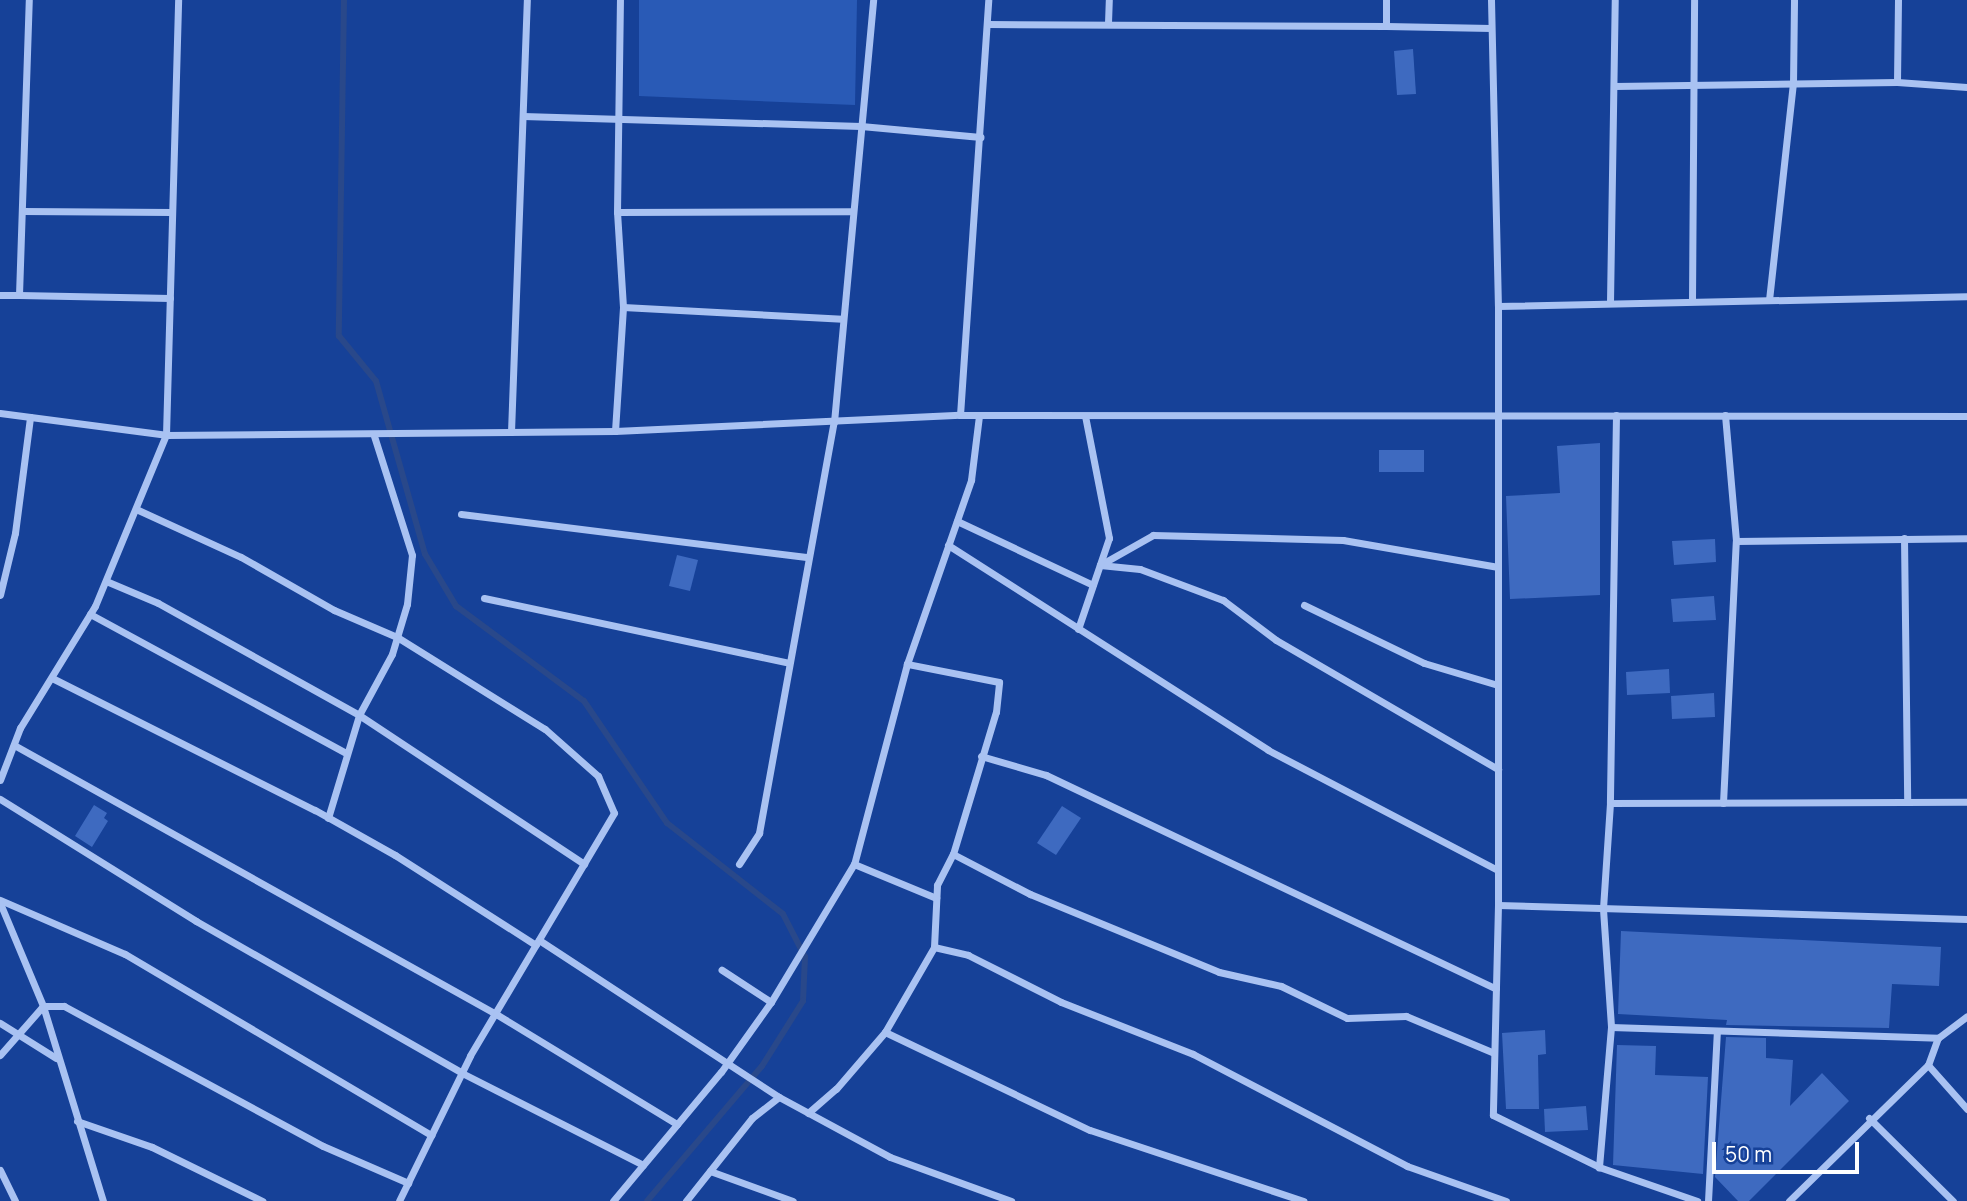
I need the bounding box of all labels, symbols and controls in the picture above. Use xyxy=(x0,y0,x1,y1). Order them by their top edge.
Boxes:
scale bar xyxy=(1715,1128,1862,1172)
text: 50 m xyxy=(1725,1140,1772,1168)

